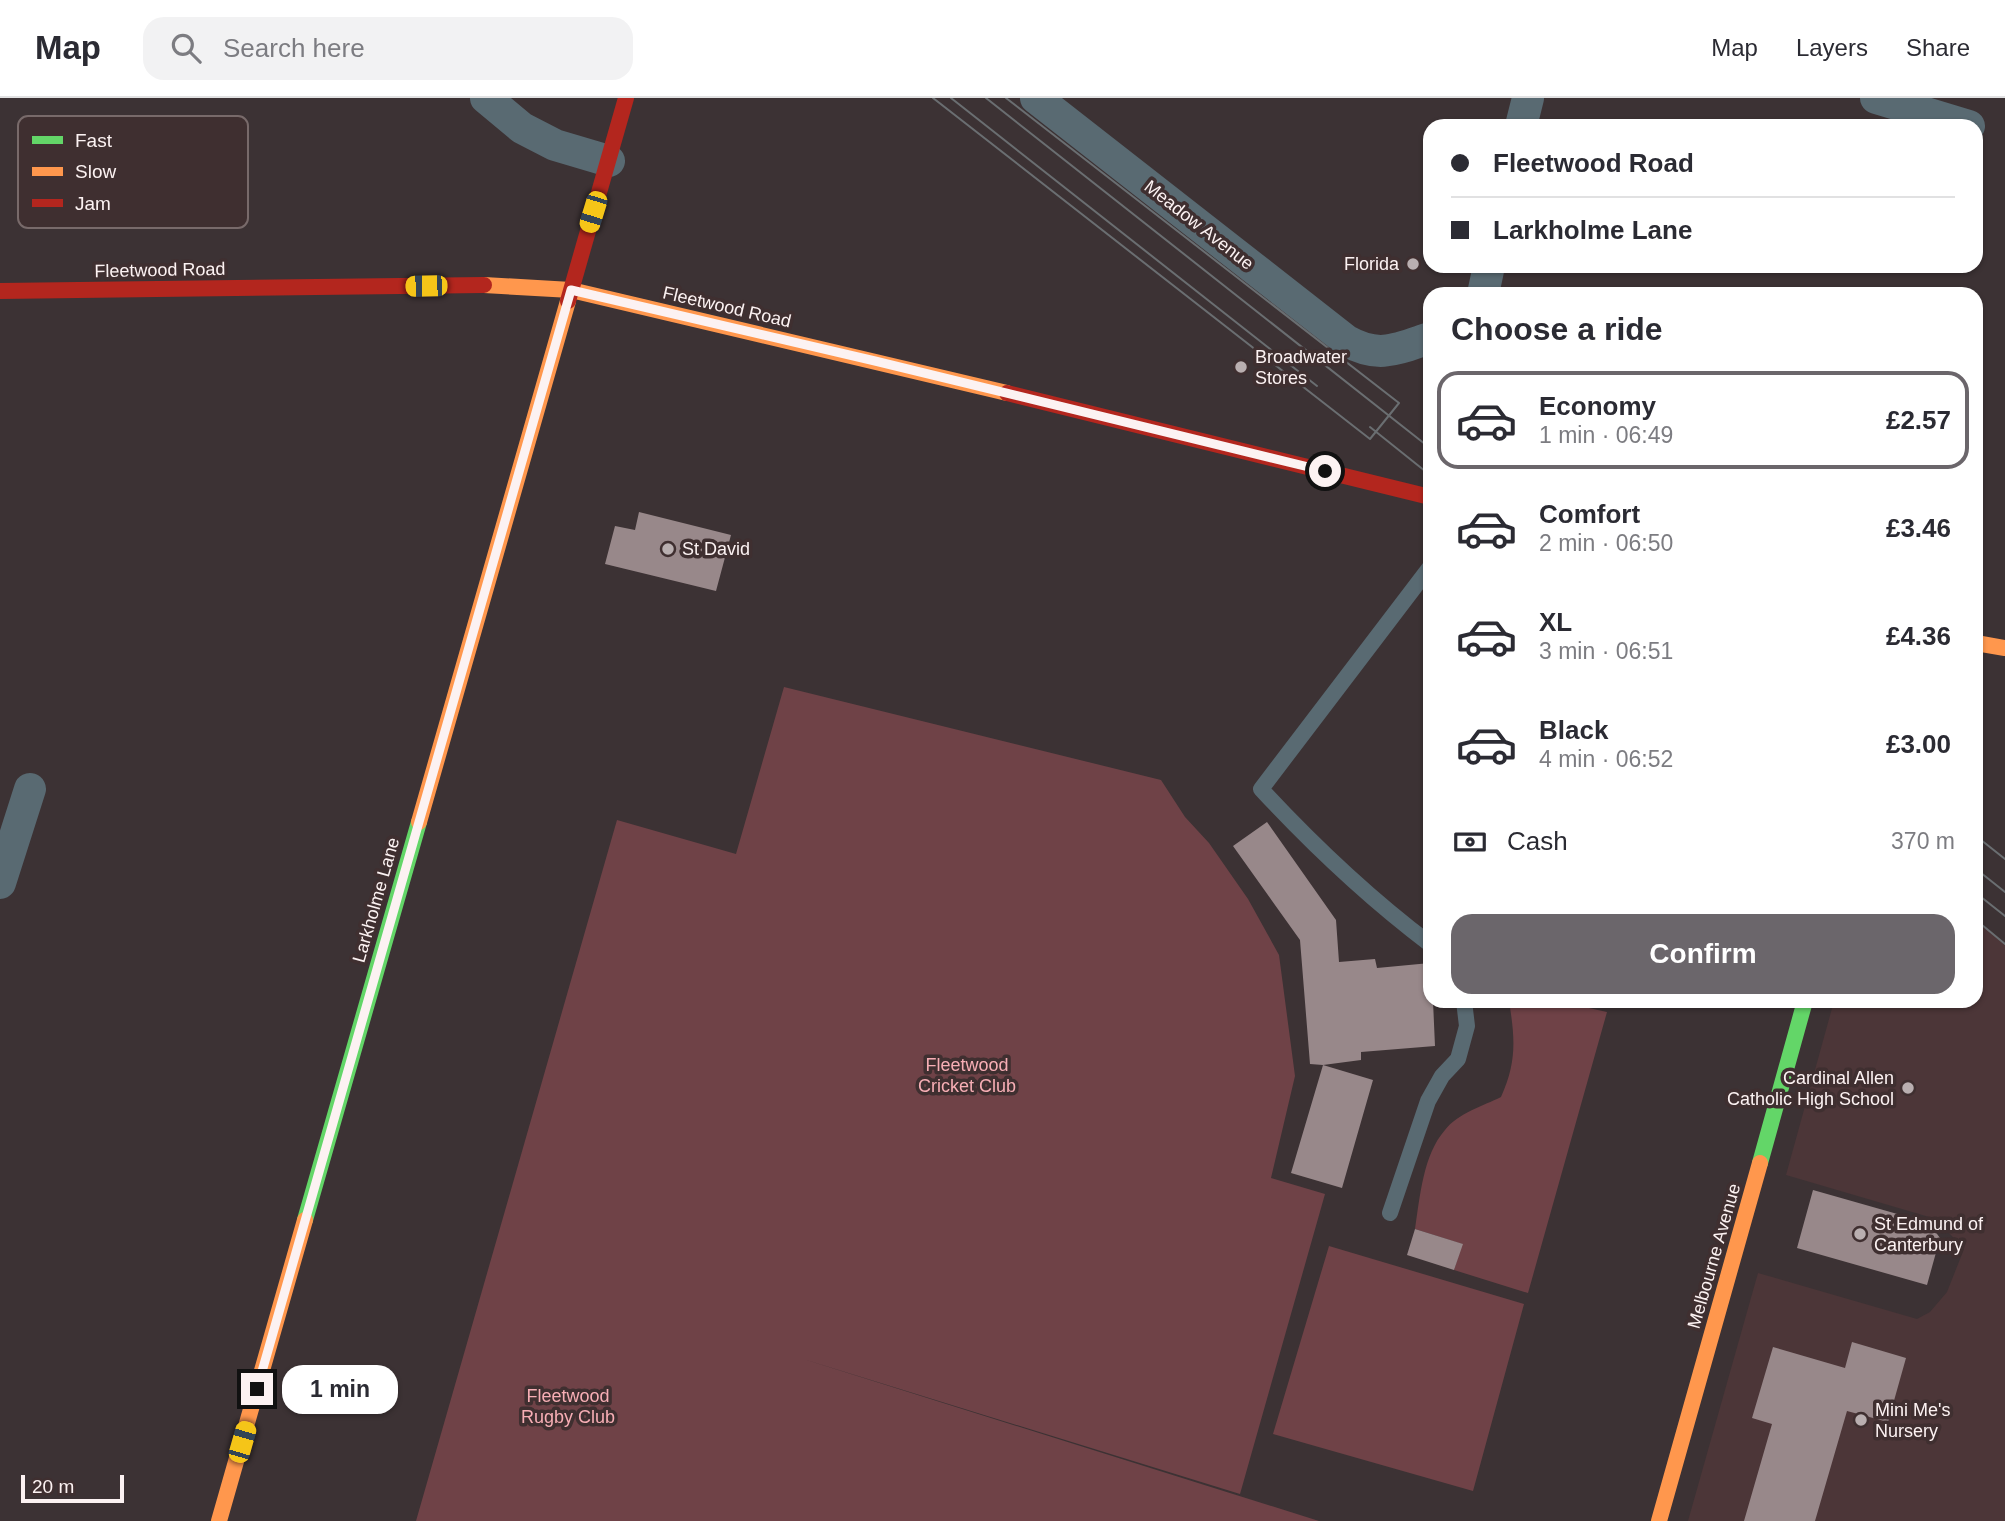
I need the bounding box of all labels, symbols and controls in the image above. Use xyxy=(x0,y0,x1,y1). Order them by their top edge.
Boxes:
search box xyxy=(143,17,633,80)
text: Map xyxy=(35,29,101,66)
icon: search xyxy=(167,29,205,67)
text: Search here xyxy=(223,33,365,63)
text: Map xyxy=(1711,34,1758,61)
text: Layers xyxy=(1796,34,1868,61)
text: Share xyxy=(1906,34,1970,61)
legend xyxy=(18,116,248,228)
text: Fast xyxy=(75,130,113,151)
text: Fleetwood Road xyxy=(1493,148,1694,178)
text: Slow xyxy=(75,161,116,182)
street label: Meadow Avenue xyxy=(1141,176,1257,274)
car xyxy=(577,189,610,235)
text: Jam xyxy=(75,193,111,214)
text: Larkholme Lane xyxy=(1493,215,1692,245)
place label: Florida xyxy=(1344,254,1400,274)
marker: Florida xyxy=(1405,256,1421,272)
street label: Fleetwood Road xyxy=(94,259,226,281)
car xyxy=(405,275,448,297)
street label: Fleetwood Road xyxy=(661,283,793,331)
text: Choose a ride xyxy=(1451,311,1663,347)
place label: Broadwater Stores xyxy=(1255,347,1347,388)
marker: Broadwater Stores xyxy=(1233,359,1249,375)
icon: car xyxy=(1455,389,1518,452)
text: Economy xyxy=(1539,391,1656,421)
text: £2.57 xyxy=(1886,405,1951,435)
text: 1 min · 06:49 xyxy=(1539,422,1673,448)
route start xyxy=(1309,455,1341,487)
icon: car xyxy=(1455,497,1518,560)
text: Comfort xyxy=(1539,499,1640,529)
text: £3.46 xyxy=(1886,513,1951,543)
text: 2 min · 06:50 xyxy=(1539,530,1673,556)
place label: St David xyxy=(682,539,750,559)
marker: St David xyxy=(660,541,676,557)
icon: car xyxy=(1455,605,1518,668)
text: XL xyxy=(1539,607,1572,637)
text: £4.36 xyxy=(1886,621,1951,651)
text: 3 min · 06:51 xyxy=(1539,638,1673,664)
icon: car xyxy=(1455,713,1518,776)
text: Black xyxy=(1539,715,1608,745)
text: £3.00 xyxy=(1886,729,1951,759)
text: 4 min · 06:52 xyxy=(1539,746,1673,772)
icon: cash xyxy=(1451,823,1489,861)
text: Cash xyxy=(1507,826,1568,856)
text: 370 m xyxy=(1891,828,1955,854)
street label: Larkholme Lane xyxy=(349,835,403,965)
button: Confirm xyxy=(1451,914,1955,994)
park label: Fleetwood Cricket Club xyxy=(918,1055,1016,1096)
place label: Cardinal Allen Catholic High School xyxy=(1727,1068,1894,1109)
marker: Cardinal Allen Catholic High School xyxy=(1900,1080,1916,1096)
street label: Melbourne Avenue xyxy=(1684,1181,1744,1331)
place label: St Edmund of Canterbury xyxy=(1874,1214,1984,1255)
marker: St Edmund of Canterbury xyxy=(1852,1226,1868,1242)
callout: 1 min xyxy=(282,1364,397,1414)
route end xyxy=(241,1373,273,1405)
text: 1 min xyxy=(310,1376,370,1402)
park label: Fleetwood Rugby Club xyxy=(521,1386,615,1427)
place label: Mini Me's Nursery xyxy=(1875,1400,1950,1441)
marker: Mini Me's Nursery xyxy=(1853,1412,1869,1428)
car xyxy=(227,1419,258,1465)
scale bar xyxy=(21,1472,124,1504)
text: 20 m xyxy=(32,1476,74,1497)

